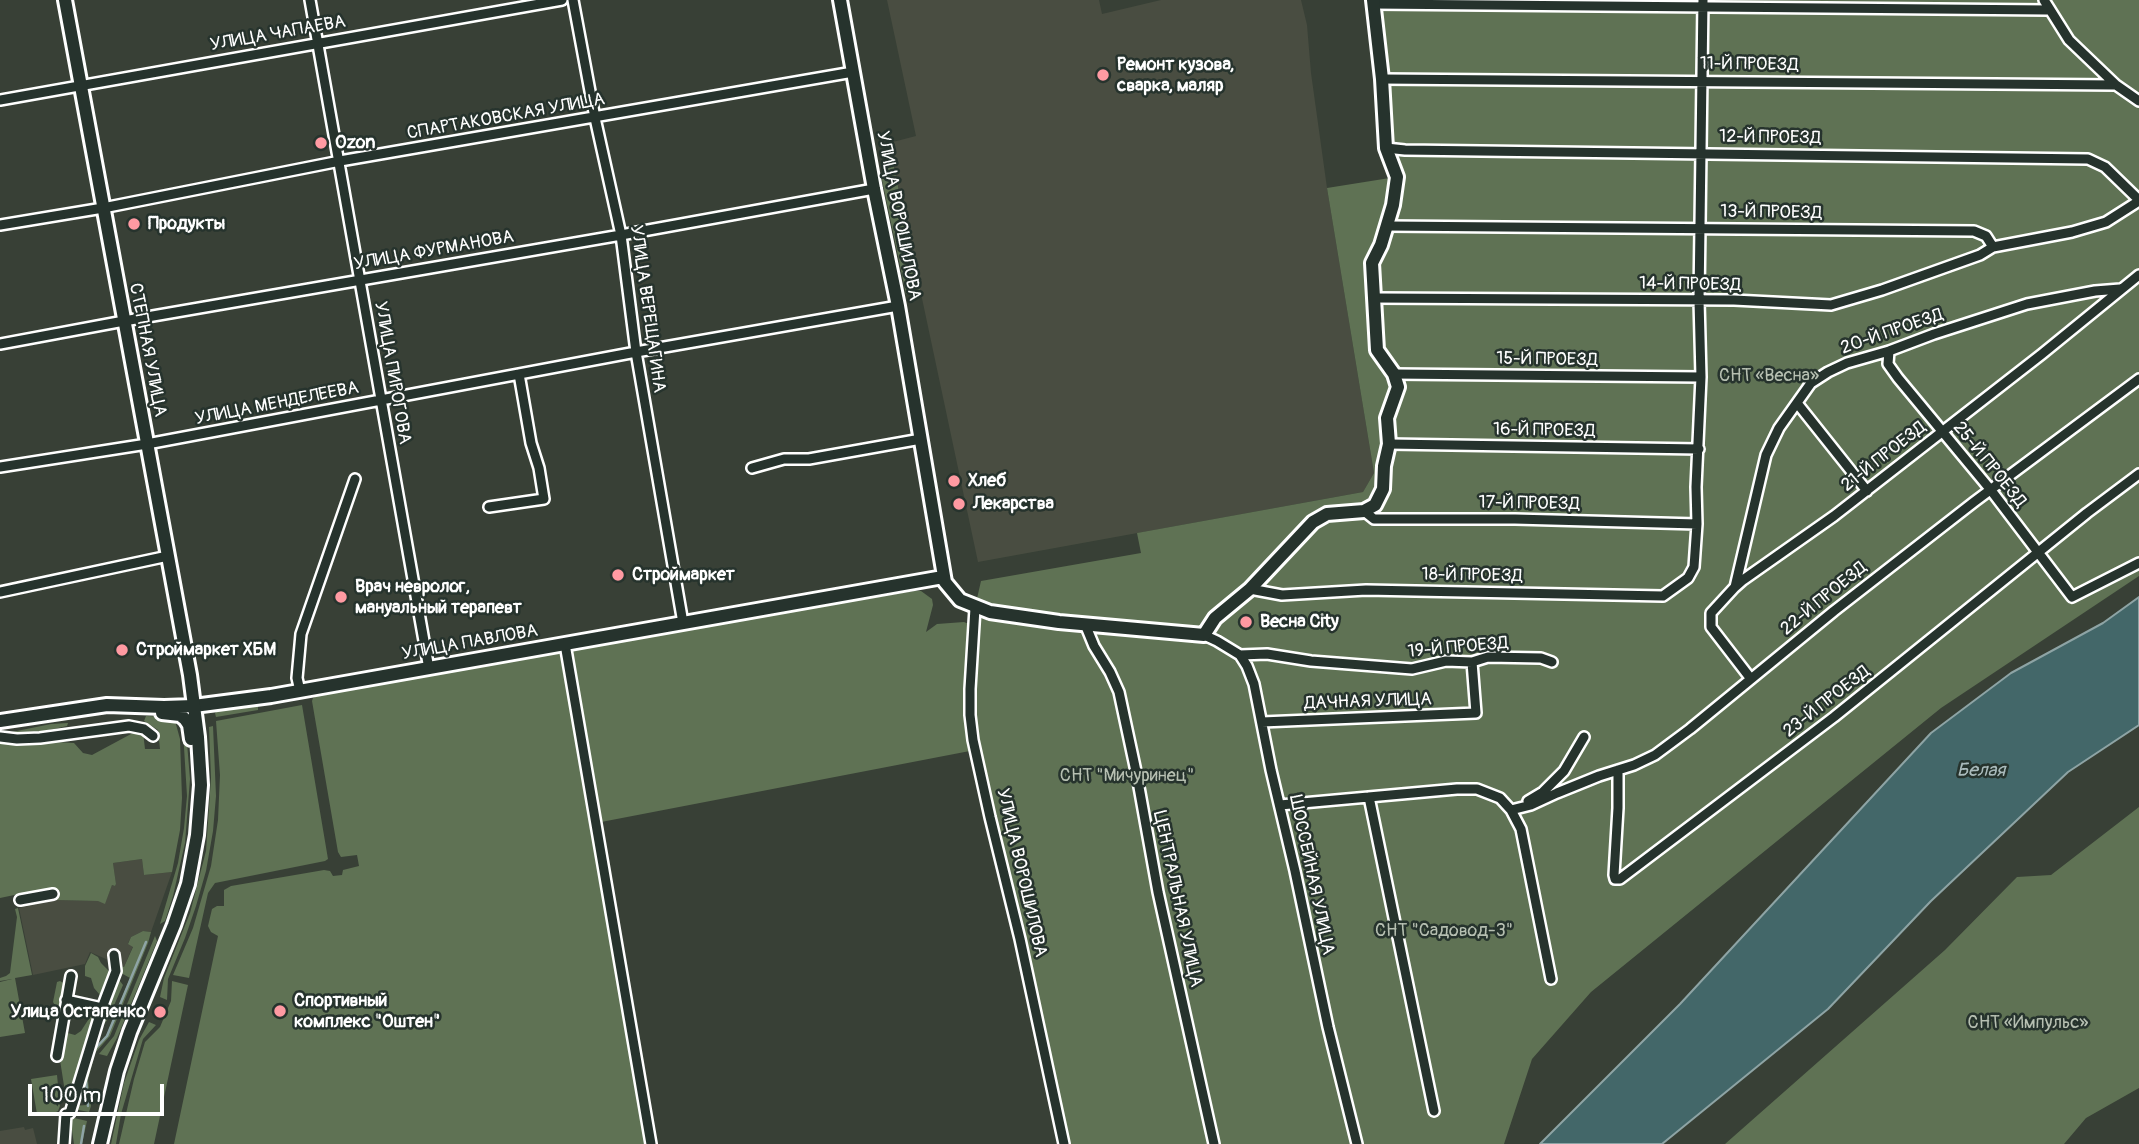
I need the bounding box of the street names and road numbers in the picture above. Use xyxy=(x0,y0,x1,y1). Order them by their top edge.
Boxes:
street label: УЛИЦА ЧАПАЕВА xyxy=(209,11,347,57)
street label: 11-Й ПРОЕЗД xyxy=(1700,53,1798,77)
street label: СПАРТАКОВСКАЯ УЛИЦА xyxy=(405,89,607,145)
street label: 12-Й ПРОЕЗД xyxy=(1719,126,1821,150)
street label: УЛИЦА ВОРОШИЛОВА xyxy=(871,129,925,303)
street label: 13-Й ПРОЕЗД xyxy=(1720,201,1822,225)
street label: УЛИЦА ВЕРЕЩАГИНА xyxy=(625,224,669,394)
street label: УЛИЦА ФУРМАНОВА xyxy=(352,226,516,276)
street label: 14-Й ПРОЕЗД xyxy=(1639,273,1741,297)
street label: СТЕПНАЯ УЛИЦА xyxy=(123,281,171,419)
street label: УЛИЦА ПИРОГОВА xyxy=(369,300,415,446)
street label: 20-Й ПРОЕЗД xyxy=(1838,304,1946,360)
street label: 15-Й ПРОЕЗД xyxy=(1496,348,1598,372)
street label: УЛИЦА МЕНДЕЛЕЕВА xyxy=(193,378,361,430)
street label: 21-Й ПРОЕЗД xyxy=(1837,417,1931,497)
street label: 25-Й ПРОЕЗД xyxy=(1948,418,2030,512)
street label: 16-Й ПРОЕЗД xyxy=(1493,419,1595,443)
street label: 17-Й ПРОЕЗД xyxy=(1478,492,1580,516)
street label: 22-Й ПРОЕЗД xyxy=(1777,558,1871,640)
street label: 18-Й ПРОЕЗД xyxy=(1422,564,1522,588)
street label: УЛИЦА ПАВЛОВА xyxy=(400,620,540,666)
street label: 19-Й ПРОЕЗД xyxy=(1407,633,1509,663)
street label: 23-Й ПРОЕЗД xyxy=(1779,661,1875,743)
street label: ДАЧНАЯ УЛИЦА xyxy=(1304,689,1432,715)
street label: УЛИЦА ВОРОШИЛОВА xyxy=(991,787,1051,959)
street label: ШОССЕЙНАЯ УЛИЦА xyxy=(1284,793,1338,957)
street label: ЦЕНТРАЛЬНАЯ УЛИЦА xyxy=(1148,809,1206,989)

